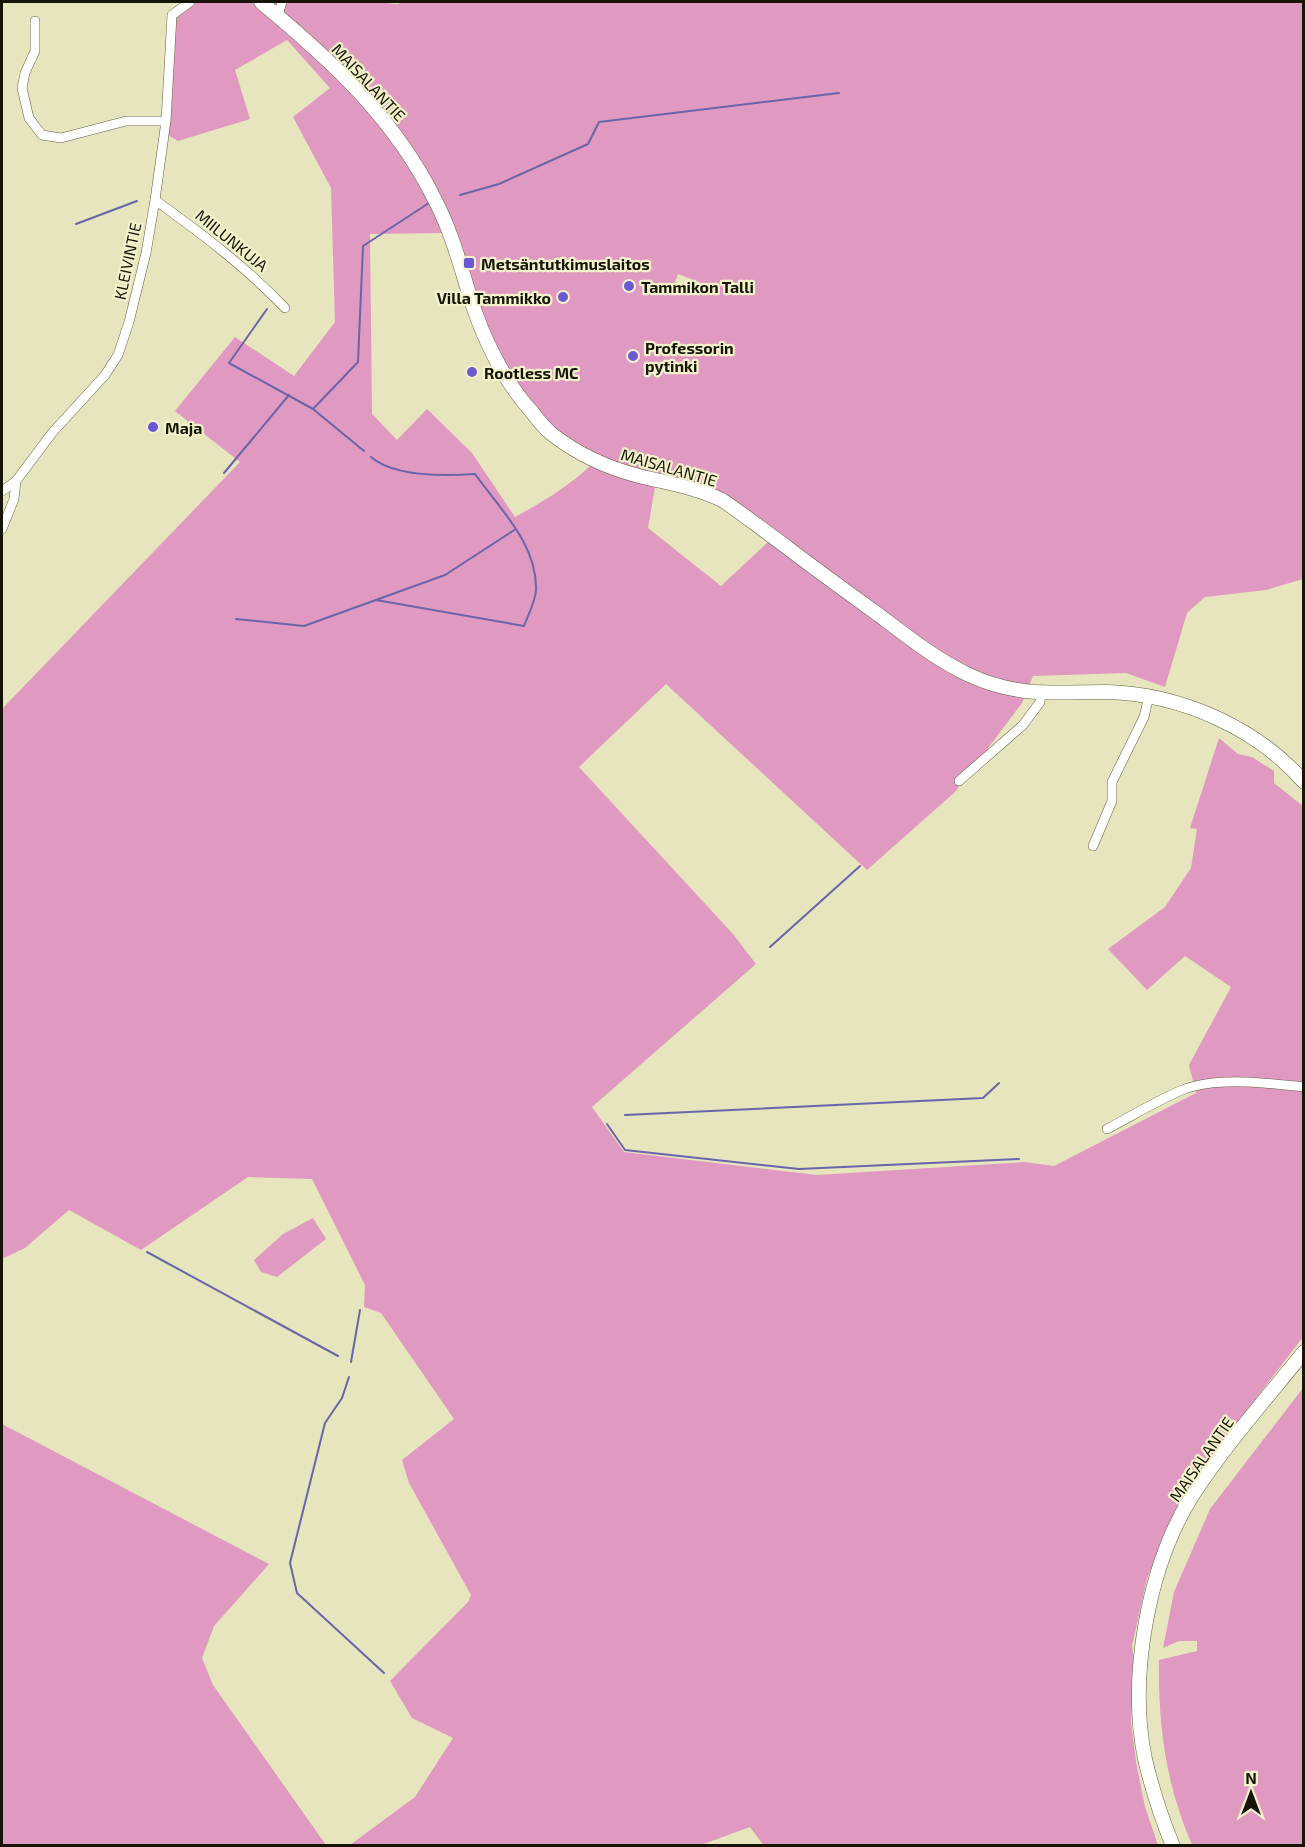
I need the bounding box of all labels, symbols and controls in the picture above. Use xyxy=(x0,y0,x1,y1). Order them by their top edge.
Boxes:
street label: MAISALANTIE xyxy=(328,39,410,125)
street label: MIILUNKUJA xyxy=(192,205,272,275)
street label: KLEIVINTIE xyxy=(110,221,144,301)
place label: Metsäntutkimuslaitos xyxy=(481,254,650,273)
marker: Metsäntutkimuslaitos xyxy=(462,256,476,270)
place label: Tammikon Talli xyxy=(641,277,754,296)
marker: Tammikon Talli xyxy=(622,279,636,293)
place label: Villa Tammikko xyxy=(437,288,551,307)
marker: Villa Tammikko xyxy=(556,290,570,304)
place label: Professorin pytinki xyxy=(645,338,734,376)
marker: Professorin pytinki xyxy=(626,349,640,363)
place label: Rootless MC xyxy=(484,363,578,382)
marker: Rootless MC xyxy=(465,365,479,379)
place label: Maja xyxy=(165,418,202,437)
marker: Maja xyxy=(146,420,160,434)
street label: MAISALANTIE xyxy=(619,444,719,490)
street label: MAISALANTIE xyxy=(1165,1413,1237,1505)
north arrow xyxy=(1221,1763,1281,1823)
text: N xyxy=(1245,1768,1257,1787)

